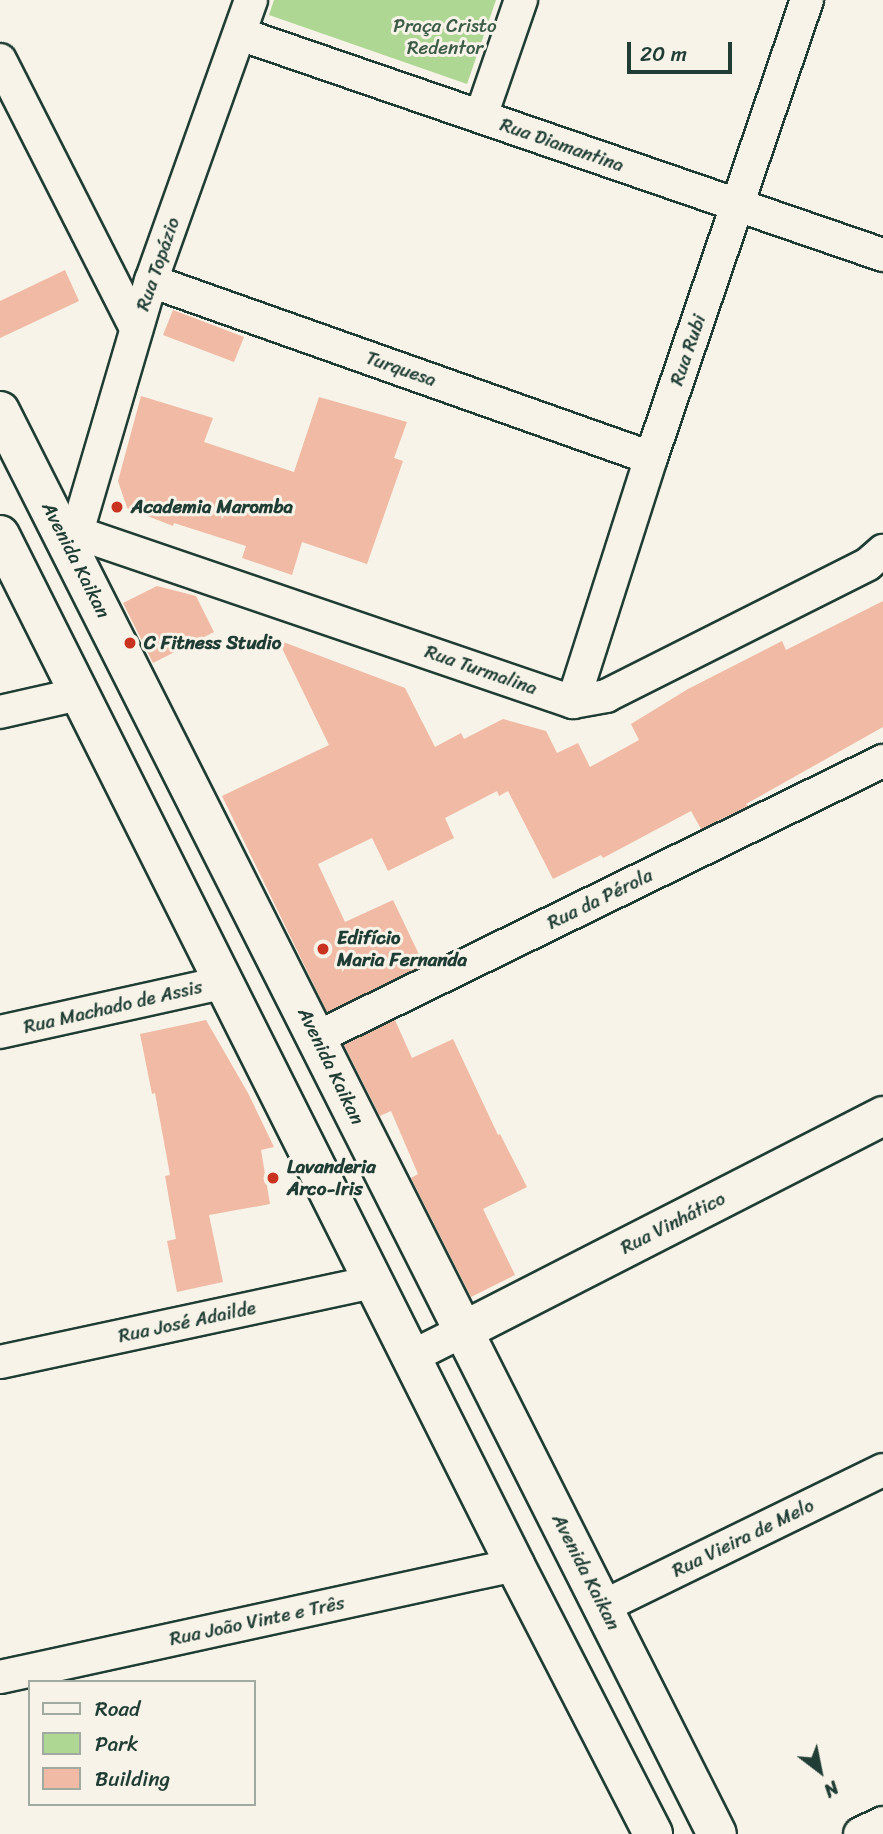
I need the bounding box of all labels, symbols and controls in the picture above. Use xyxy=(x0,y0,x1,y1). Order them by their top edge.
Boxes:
park label: Praça Cristo Redentor xyxy=(393,15,497,59)
scale bar xyxy=(631,28,736,72)
text: 20 m xyxy=(640,35,687,73)
street label: Rua Diamantina xyxy=(497,113,627,177)
street label: Rua Topázio xyxy=(131,214,185,314)
street label: Rua Rubi xyxy=(665,311,711,389)
street label: Turquesa xyxy=(363,346,439,392)
place label: Academia Maromba xyxy=(131,496,293,518)
street label: Avenida Kaikan xyxy=(37,498,115,622)
marker: Academia Maromba xyxy=(109,499,125,515)
place label: C Fitness Studio xyxy=(144,632,281,654)
marker: C Fitness Studio xyxy=(122,635,138,651)
street label: Rua Turmalina xyxy=(422,640,540,700)
street label: Rua da Pérola xyxy=(544,864,656,934)
place label: Edifício Maria Fernanda xyxy=(337,927,467,971)
marker: Edifício Maria Fernanda xyxy=(315,941,331,957)
street label: Rua Machado de Assis xyxy=(22,975,204,1039)
street label: Avenida Kaikan xyxy=(293,1004,369,1128)
place label: Lavanderia Arco-Iris xyxy=(287,1156,376,1200)
marker: Lavanderia Arco-Iris xyxy=(265,1170,281,1186)
street label: Rua Vinhático xyxy=(617,1187,729,1259)
street label: Rua José Adailde xyxy=(116,1296,258,1348)
street label: Rua Vieira de Melo xyxy=(668,1494,818,1582)
street label: Avenida Kaikan xyxy=(547,1510,625,1634)
street label: Rua João Vinte e Três xyxy=(167,1591,347,1651)
legend xyxy=(28,1680,256,1806)
text: Road xyxy=(95,1690,140,1728)
text: Park xyxy=(95,1725,138,1763)
north arrow xyxy=(785,1736,855,1806)
text: Building xyxy=(95,1760,170,1798)
text: N xyxy=(817,1772,846,1807)

